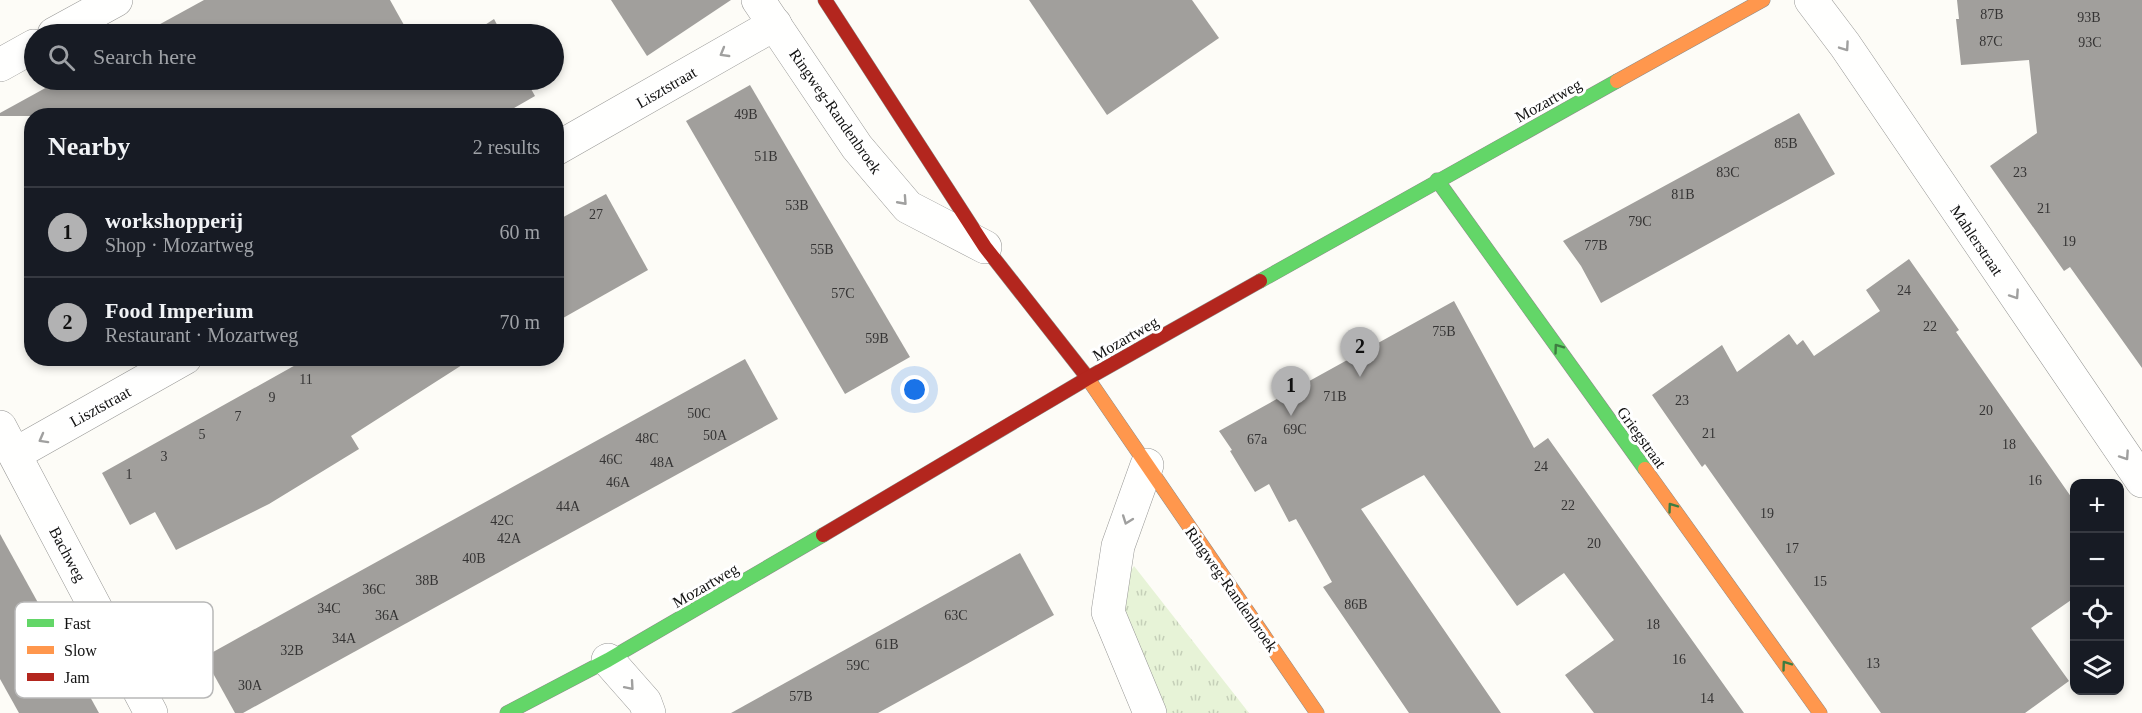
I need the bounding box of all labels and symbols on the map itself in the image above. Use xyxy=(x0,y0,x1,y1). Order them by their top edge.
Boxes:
house number: 87B xyxy=(1980,7,2004,22)
house number: 93B xyxy=(2077,10,2101,25)
house number: 87C xyxy=(1979,34,2003,49)
house number: 93C xyxy=(2078,35,2102,50)
one-way arrow xyxy=(1838,41,1849,52)
one-way arrow xyxy=(720,46,731,58)
street label: Ringweg-Randenbroek xyxy=(785,46,885,178)
street label: Lisztstraat xyxy=(633,63,700,111)
street label: Mozartweg xyxy=(1512,75,1585,126)
house number: 49B xyxy=(734,107,758,122)
house number: 85B xyxy=(1774,136,1798,151)
house number: 51B xyxy=(754,149,778,164)
house number: 83C xyxy=(1716,165,1740,180)
house number: 23 xyxy=(2013,165,2027,180)
house number: 81B xyxy=(1671,187,1695,202)
one-way arrow xyxy=(896,194,907,204)
house number: 53B xyxy=(785,198,809,213)
house number: 21 xyxy=(2037,201,2051,216)
street label: Mahlerstraat xyxy=(1947,202,2007,279)
house number: 27 xyxy=(589,207,603,222)
house number: 79C xyxy=(1628,214,1652,229)
house number: 19 xyxy=(2062,234,2076,249)
house number: 77B xyxy=(1584,238,1608,253)
house number: 55B xyxy=(810,242,834,257)
house number: 24 xyxy=(1897,283,1911,298)
house number: 57C xyxy=(831,286,855,301)
one-way arrow xyxy=(2008,288,2019,299)
street label: Mozartweg xyxy=(1089,313,1162,365)
house number: 22 xyxy=(1923,319,1937,334)
house number: 75B xyxy=(1432,324,1456,339)
pin: 2 xyxy=(1340,328,1380,377)
house number: 59B xyxy=(865,331,889,346)
one-way arrow xyxy=(1554,344,1565,355)
pin: 1 xyxy=(1272,366,1310,416)
house number: 11 xyxy=(299,372,313,387)
your location xyxy=(900,375,929,404)
street label: Lisztstraat xyxy=(67,383,134,430)
house number: 71B xyxy=(1323,389,1347,404)
house number: 9 xyxy=(269,390,276,405)
house number: 23 xyxy=(1675,393,1689,408)
house number: 20 xyxy=(1979,403,1993,418)
street label: Griegstraat xyxy=(1613,404,1670,472)
house number: 50C xyxy=(687,406,711,421)
house number: 7 xyxy=(235,409,242,424)
house number: 69C xyxy=(1283,422,1307,437)
house number: 21 xyxy=(1702,426,1716,441)
house number: 5 xyxy=(199,427,206,442)
house number: 50A xyxy=(703,428,728,443)
house number: 48C xyxy=(635,431,659,446)
one-way arrow xyxy=(39,432,49,443)
house number: 67a xyxy=(1247,432,1268,447)
house number: 18 xyxy=(2002,437,2016,452)
house number: 3 xyxy=(161,449,168,464)
one-way arrow xyxy=(2118,449,2129,460)
house number: 46C xyxy=(599,452,623,467)
house number: 48A xyxy=(650,455,675,470)
house number: 24 xyxy=(1534,459,1548,474)
house number: 1 xyxy=(126,467,133,482)
house number: 16 xyxy=(2028,473,2042,488)
house number: 46A xyxy=(606,475,631,490)
house number: 22 xyxy=(1561,498,1575,513)
house number: 44A xyxy=(556,499,581,514)
one-way arrow xyxy=(1668,503,1679,514)
house number: 19 xyxy=(1760,506,1774,521)
house number: 42C xyxy=(490,513,514,528)
one-way arrow xyxy=(1122,514,1135,525)
street label: Bachweg xyxy=(45,524,89,585)
street label: Ringweg-Randenbroek xyxy=(1181,524,1281,656)
house number: 42A xyxy=(497,531,522,546)
house number: 20 xyxy=(1587,536,1601,551)
house number: 17 xyxy=(1785,541,1799,556)
house number: 40B xyxy=(462,551,486,566)
street label: Mozartweg xyxy=(669,560,742,612)
house number: 38B xyxy=(415,573,439,588)
house number: 15 xyxy=(1813,574,1827,589)
house number: 36C xyxy=(362,582,386,597)
house number: 86B xyxy=(1344,597,1368,612)
house number: 34C xyxy=(317,601,341,616)
legend xyxy=(15,602,213,698)
house number: 36A xyxy=(375,608,400,623)
house number: 63C xyxy=(944,608,968,623)
text: Fast xyxy=(64,615,91,632)
house number: 18 xyxy=(1646,617,1660,632)
house number: 34A xyxy=(332,631,357,646)
house number: 61B xyxy=(875,637,899,652)
text: Slow xyxy=(64,642,97,659)
house number: 32B xyxy=(280,643,304,658)
house number: 16 xyxy=(1672,652,1686,667)
house number: 13 xyxy=(1866,656,1880,671)
house number: 59C xyxy=(846,658,870,673)
one-way arrow xyxy=(1782,661,1793,672)
text: Jam xyxy=(64,669,90,686)
house number: 30A xyxy=(238,678,263,693)
one-way arrow xyxy=(623,679,634,690)
house number: 57B xyxy=(789,689,813,704)
house number: 14 xyxy=(1700,691,1714,706)

